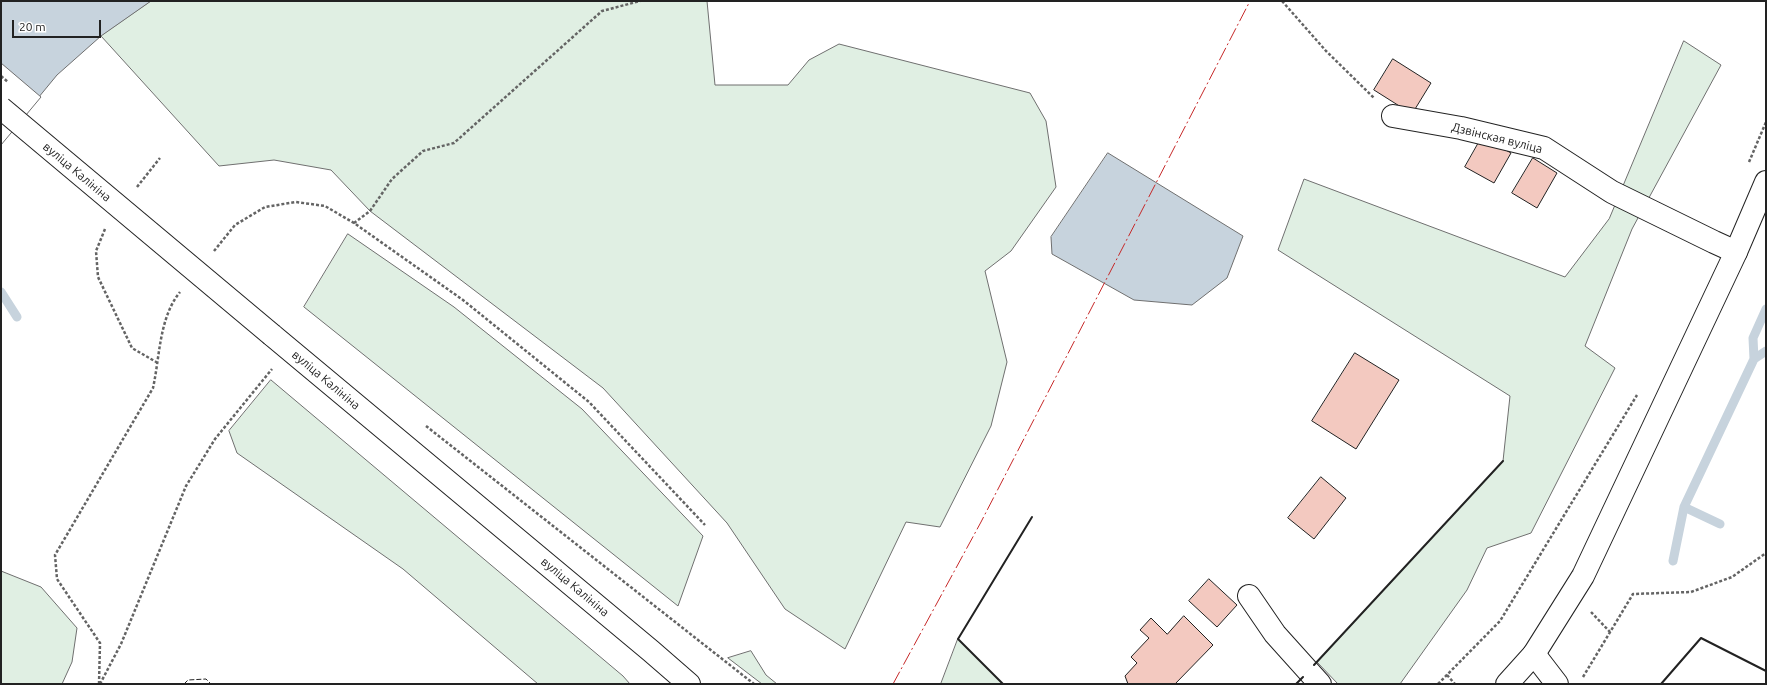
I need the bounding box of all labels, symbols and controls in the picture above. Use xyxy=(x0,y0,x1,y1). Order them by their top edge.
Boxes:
scale bar xyxy=(14,12,103,38)
text: 20 m xyxy=(19,20,46,33)
street label: Дзвінская вуліца xyxy=(1450,120,1544,156)
street label: вуліца Калініна xyxy=(40,139,114,205)
street label: вуліца Калініна xyxy=(289,347,363,413)
street label: вуліца Калініна xyxy=(538,554,612,620)

